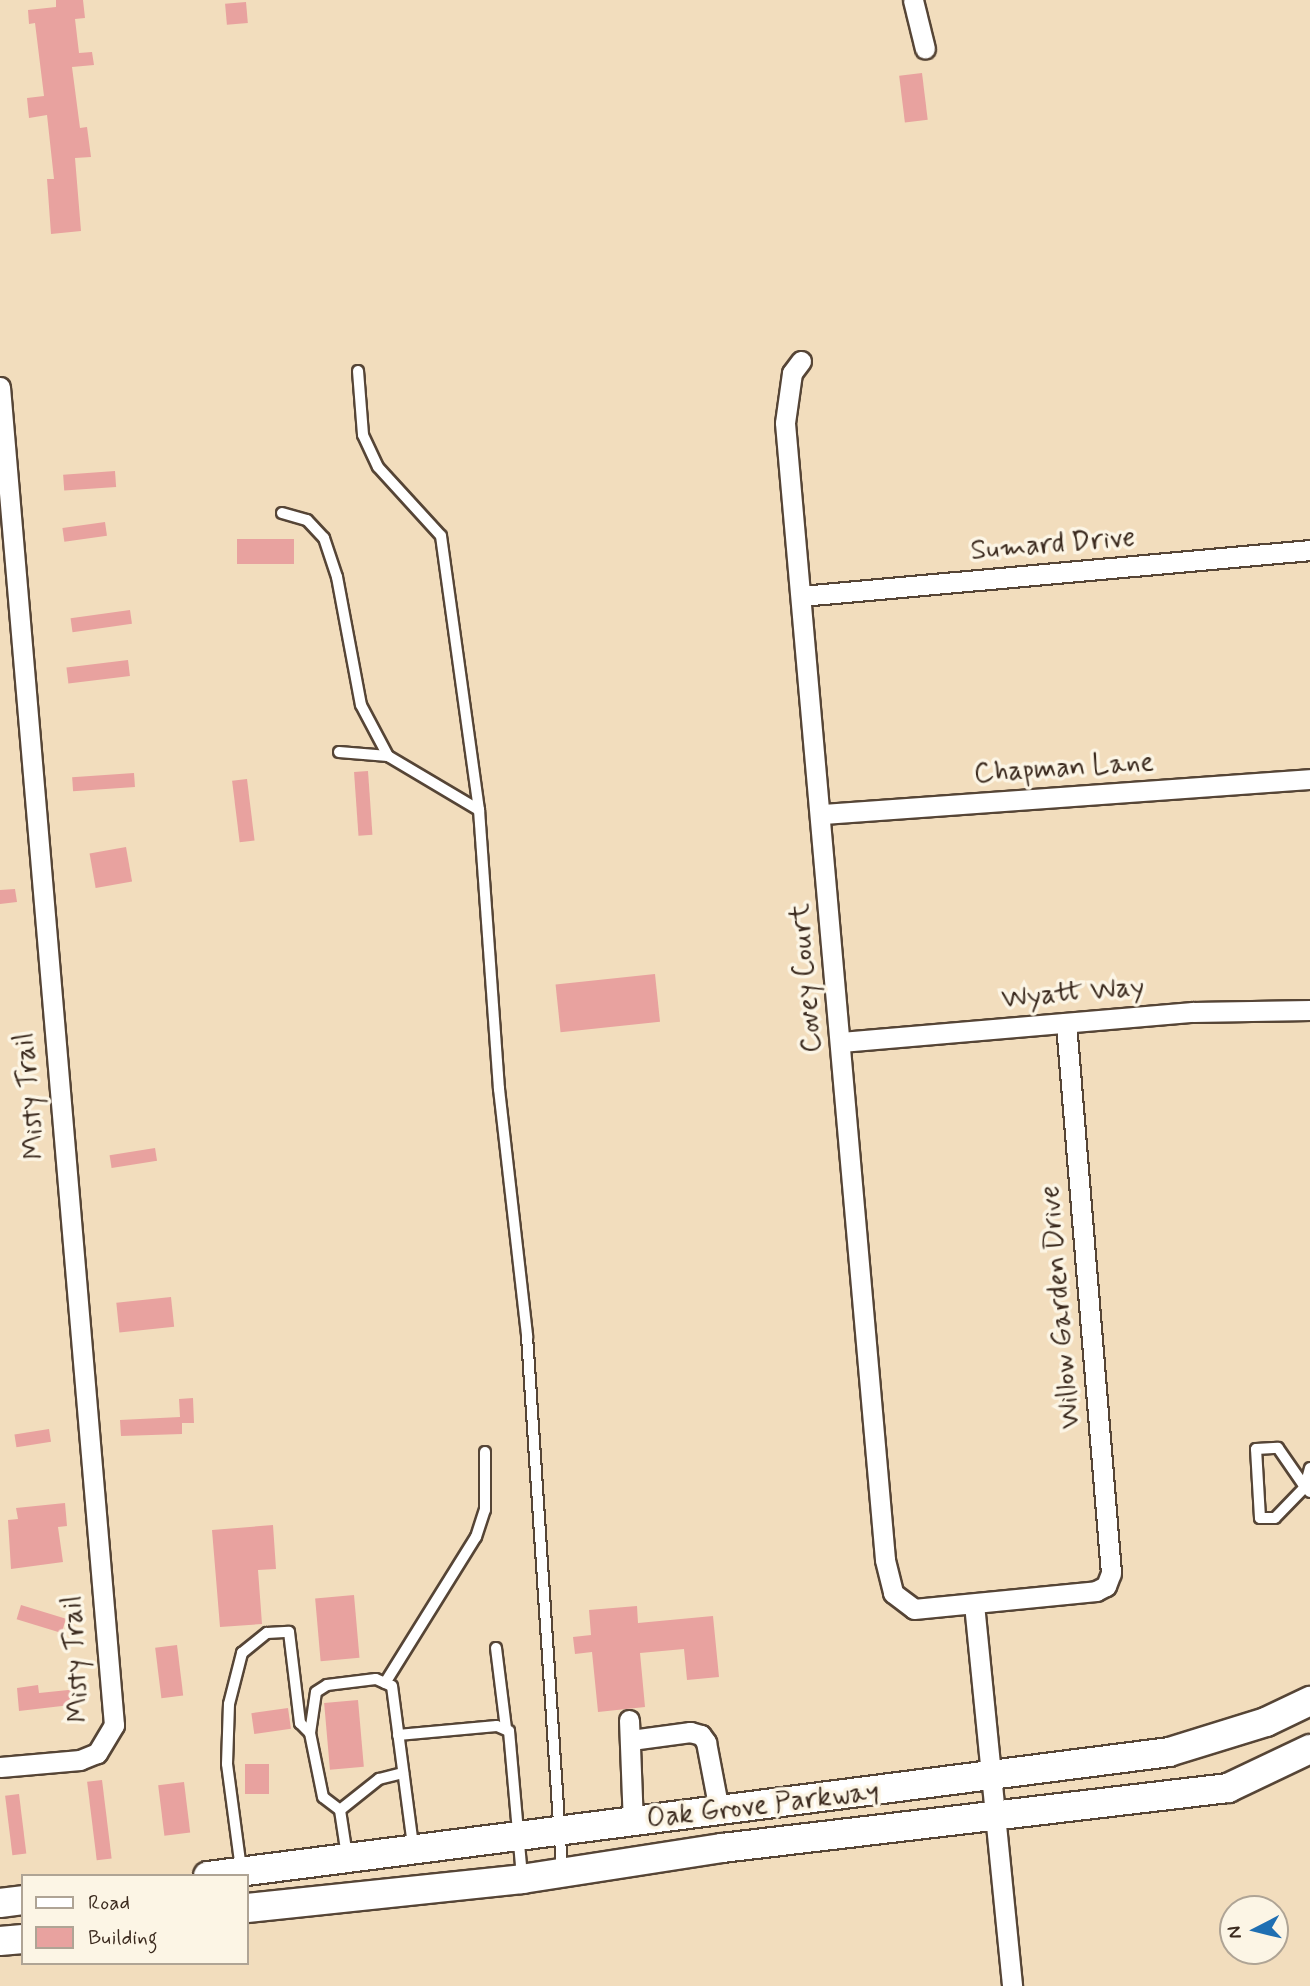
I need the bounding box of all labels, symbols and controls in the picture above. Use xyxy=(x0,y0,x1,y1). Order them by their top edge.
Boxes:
street label: Sumard Drive xyxy=(970,521,1136,569)
street label: Chapman Lane xyxy=(973,746,1155,792)
street label: Covey Court xyxy=(784,905,830,1051)
street label: Wyatt Way xyxy=(1000,971,1146,1017)
street label: Misty Trail xyxy=(9,1034,53,1158)
street label: Willow Garden Drive xyxy=(1034,1188,1088,1426)
street label: Misty Trail xyxy=(57,1597,97,1721)
street label: Oak Grove Parkway xyxy=(646,1775,880,1837)
legend xyxy=(21,1874,248,1965)
text: Road xyxy=(88,1889,130,1917)
north arrow xyxy=(1219,1895,1289,1965)
text: Building xyxy=(88,1924,158,1952)
text: N xyxy=(1221,1925,1248,1940)

